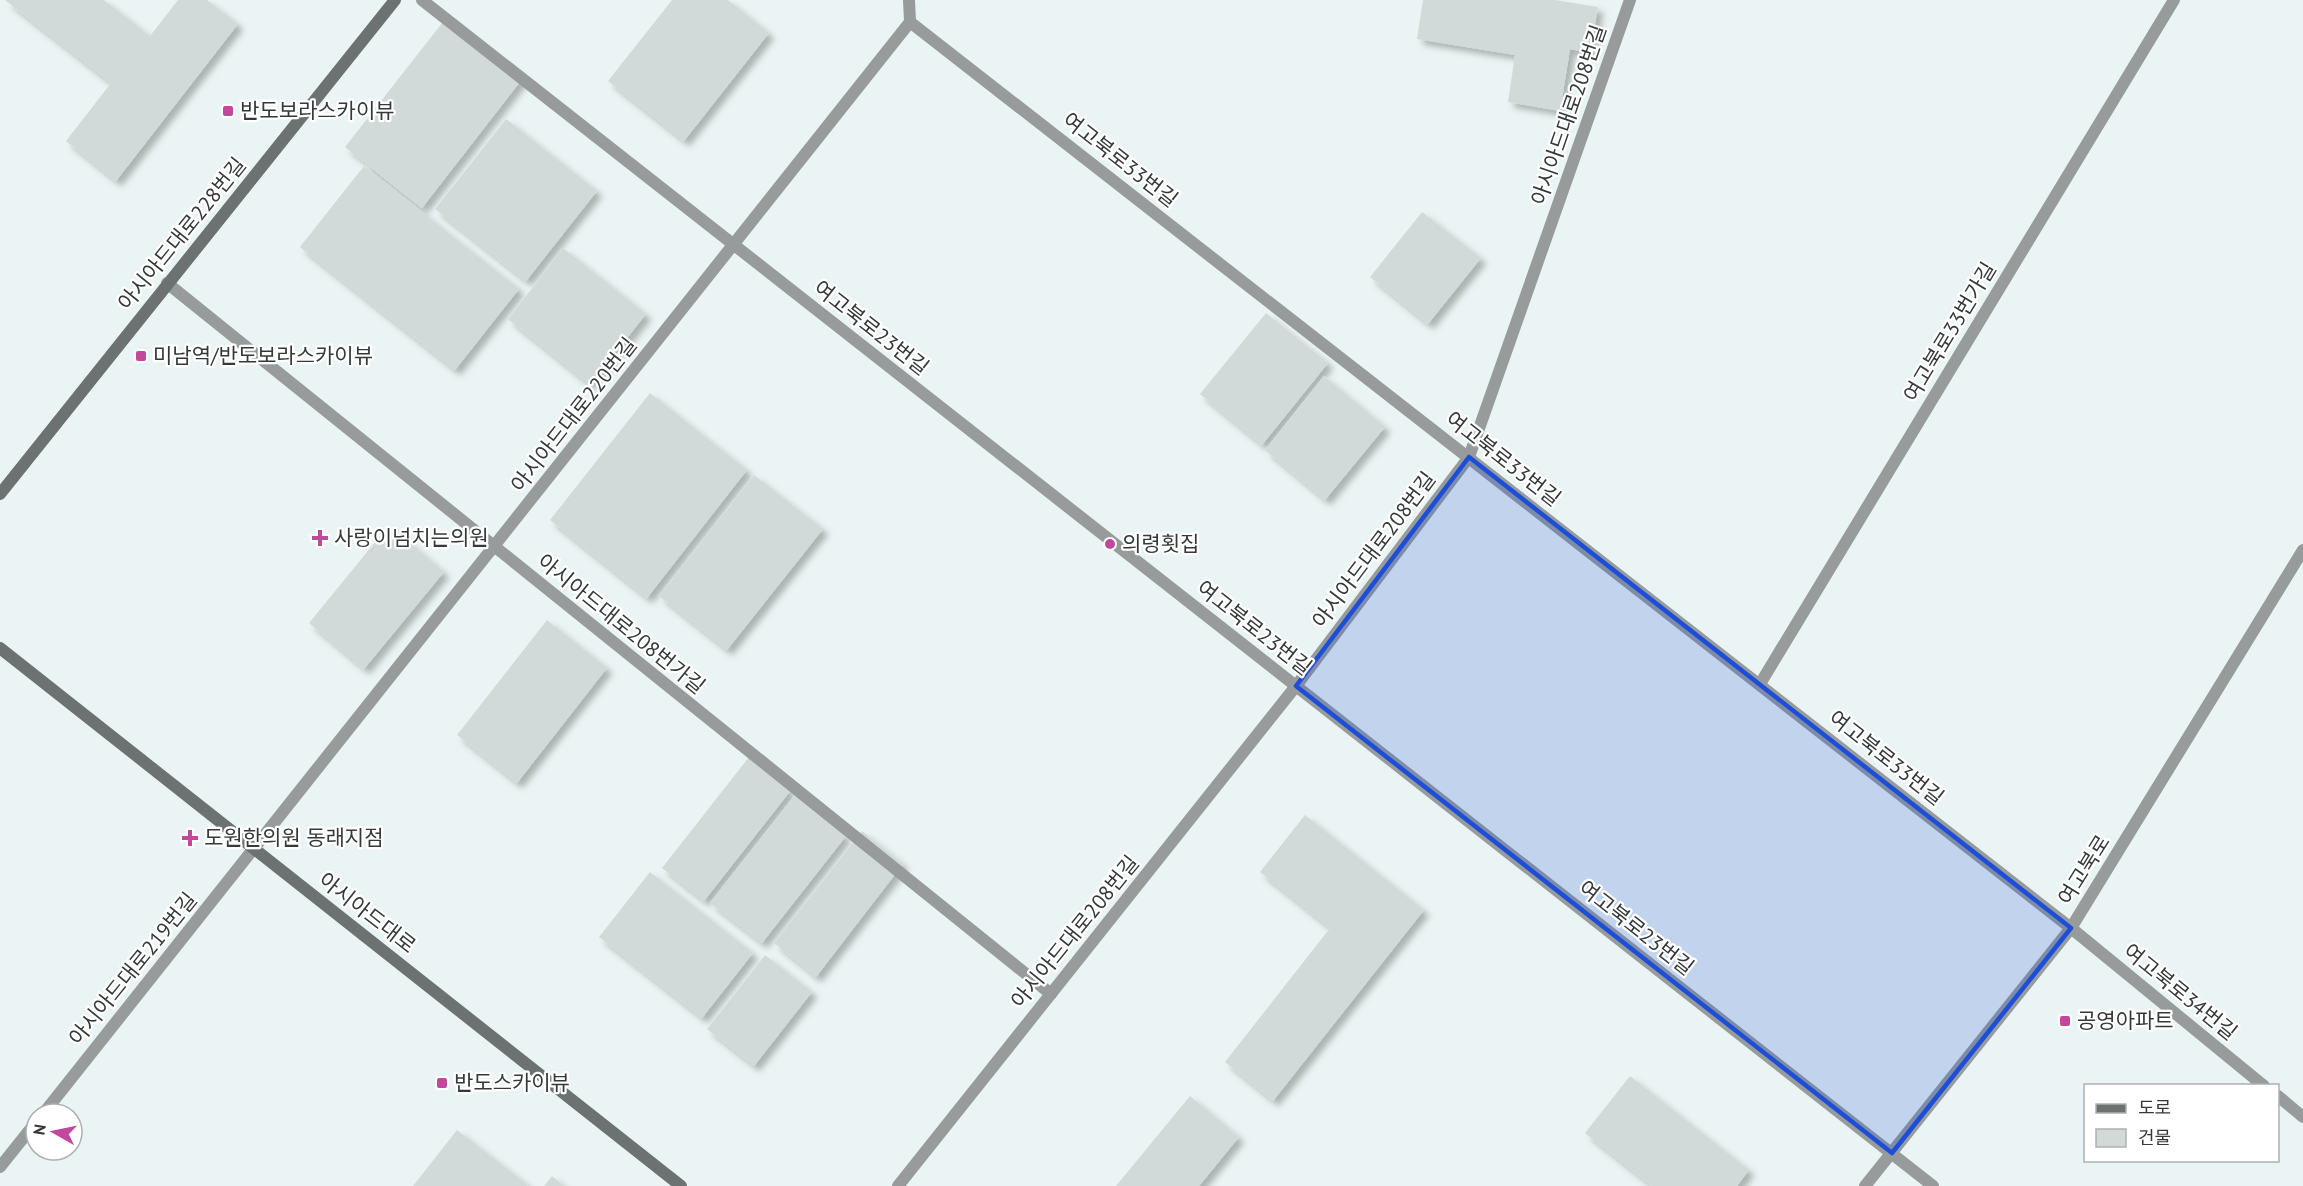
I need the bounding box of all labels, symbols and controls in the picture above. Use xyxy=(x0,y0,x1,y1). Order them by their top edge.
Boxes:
street label: 아시아드대로208번길 xyxy=(1525,21,1612,209)
place label: 반도보라스카이뷰 xyxy=(240,97,395,124)
marker: 반도보라스카이뷰 xyxy=(221,104,235,118)
street label: 여고북로33번길 xyxy=(1057,106,1183,213)
street label: 아시아드대로228번길 xyxy=(112,152,252,316)
street label: 여고북로33번가길 xyxy=(1897,257,2002,406)
street label: 여고북로23번길 xyxy=(808,274,934,381)
street label: 아시아드대로220번길 xyxy=(505,332,642,497)
place label: 미남역/반도보라스카이뷰 xyxy=(153,342,373,369)
marker: 미남역/반도보라스카이뷰 xyxy=(134,349,148,363)
street label: 여고북로33번길 xyxy=(1440,405,1566,512)
street label: 아시아드대로208번길 xyxy=(1306,466,1441,633)
place label: 사랑이넘치는의원 xyxy=(334,524,489,551)
marker: 사랑이넘치는의원 xyxy=(311,529,329,547)
place label: 의령횟집 xyxy=(1122,530,1199,557)
marker: 의령횟집 xyxy=(1103,537,1117,551)
street label: 아시아드대로208번가길 xyxy=(532,548,711,700)
street label: 여고북로23번길 xyxy=(1191,574,1317,681)
street label: 여고북로33번길 xyxy=(1823,704,1949,811)
place label: 도원한의원 동래지점 xyxy=(204,824,384,851)
marker: 도원한의원 동래지점 xyxy=(181,829,199,847)
street label: 여고북로 xyxy=(2052,830,2116,910)
street label: 아시아드대로208번길 xyxy=(1005,850,1145,1014)
street label: 아시아드대로 xyxy=(313,866,421,959)
street label: 여고북로23번길 xyxy=(1573,874,1699,981)
street label: 아시아드대로219번길 xyxy=(63,887,203,1051)
street label: 여고북로34번길 xyxy=(2118,937,2243,1046)
place label: 공영아파트 xyxy=(2077,1007,2174,1034)
marker: 공영아파트 xyxy=(2058,1014,2072,1028)
place label: 반도스카이뷰 xyxy=(454,1069,570,1096)
marker: 반도스카이뷰 xyxy=(435,1076,449,1090)
legend xyxy=(2084,1084,2279,1162)
text: 도로 xyxy=(2138,1096,2171,1119)
north arrow xyxy=(24,1102,84,1162)
text: N xyxy=(28,1123,50,1136)
text: 건물 xyxy=(2138,1126,2171,1149)

